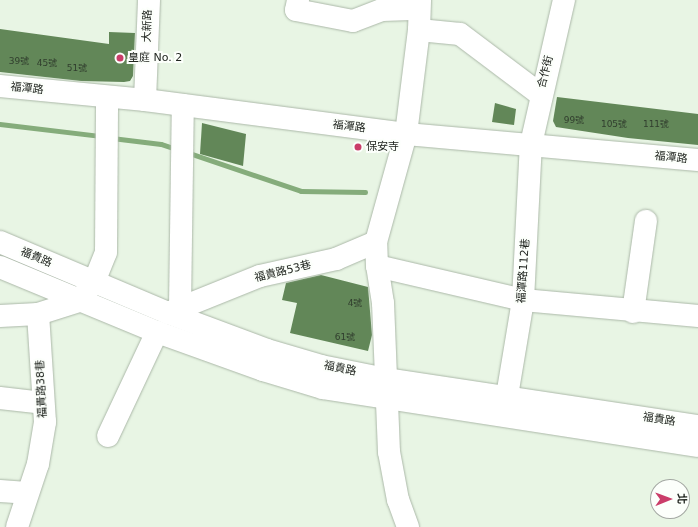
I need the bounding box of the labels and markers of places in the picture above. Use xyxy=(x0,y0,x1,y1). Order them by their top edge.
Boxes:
place label: 皇庭 No. 2 xyxy=(128,51,182,65)
marker: 皇庭 No. 2 xyxy=(115,53,125,63)
place label: 保安寺 xyxy=(366,140,399,154)
marker: 保安寺 xyxy=(353,142,363,152)

